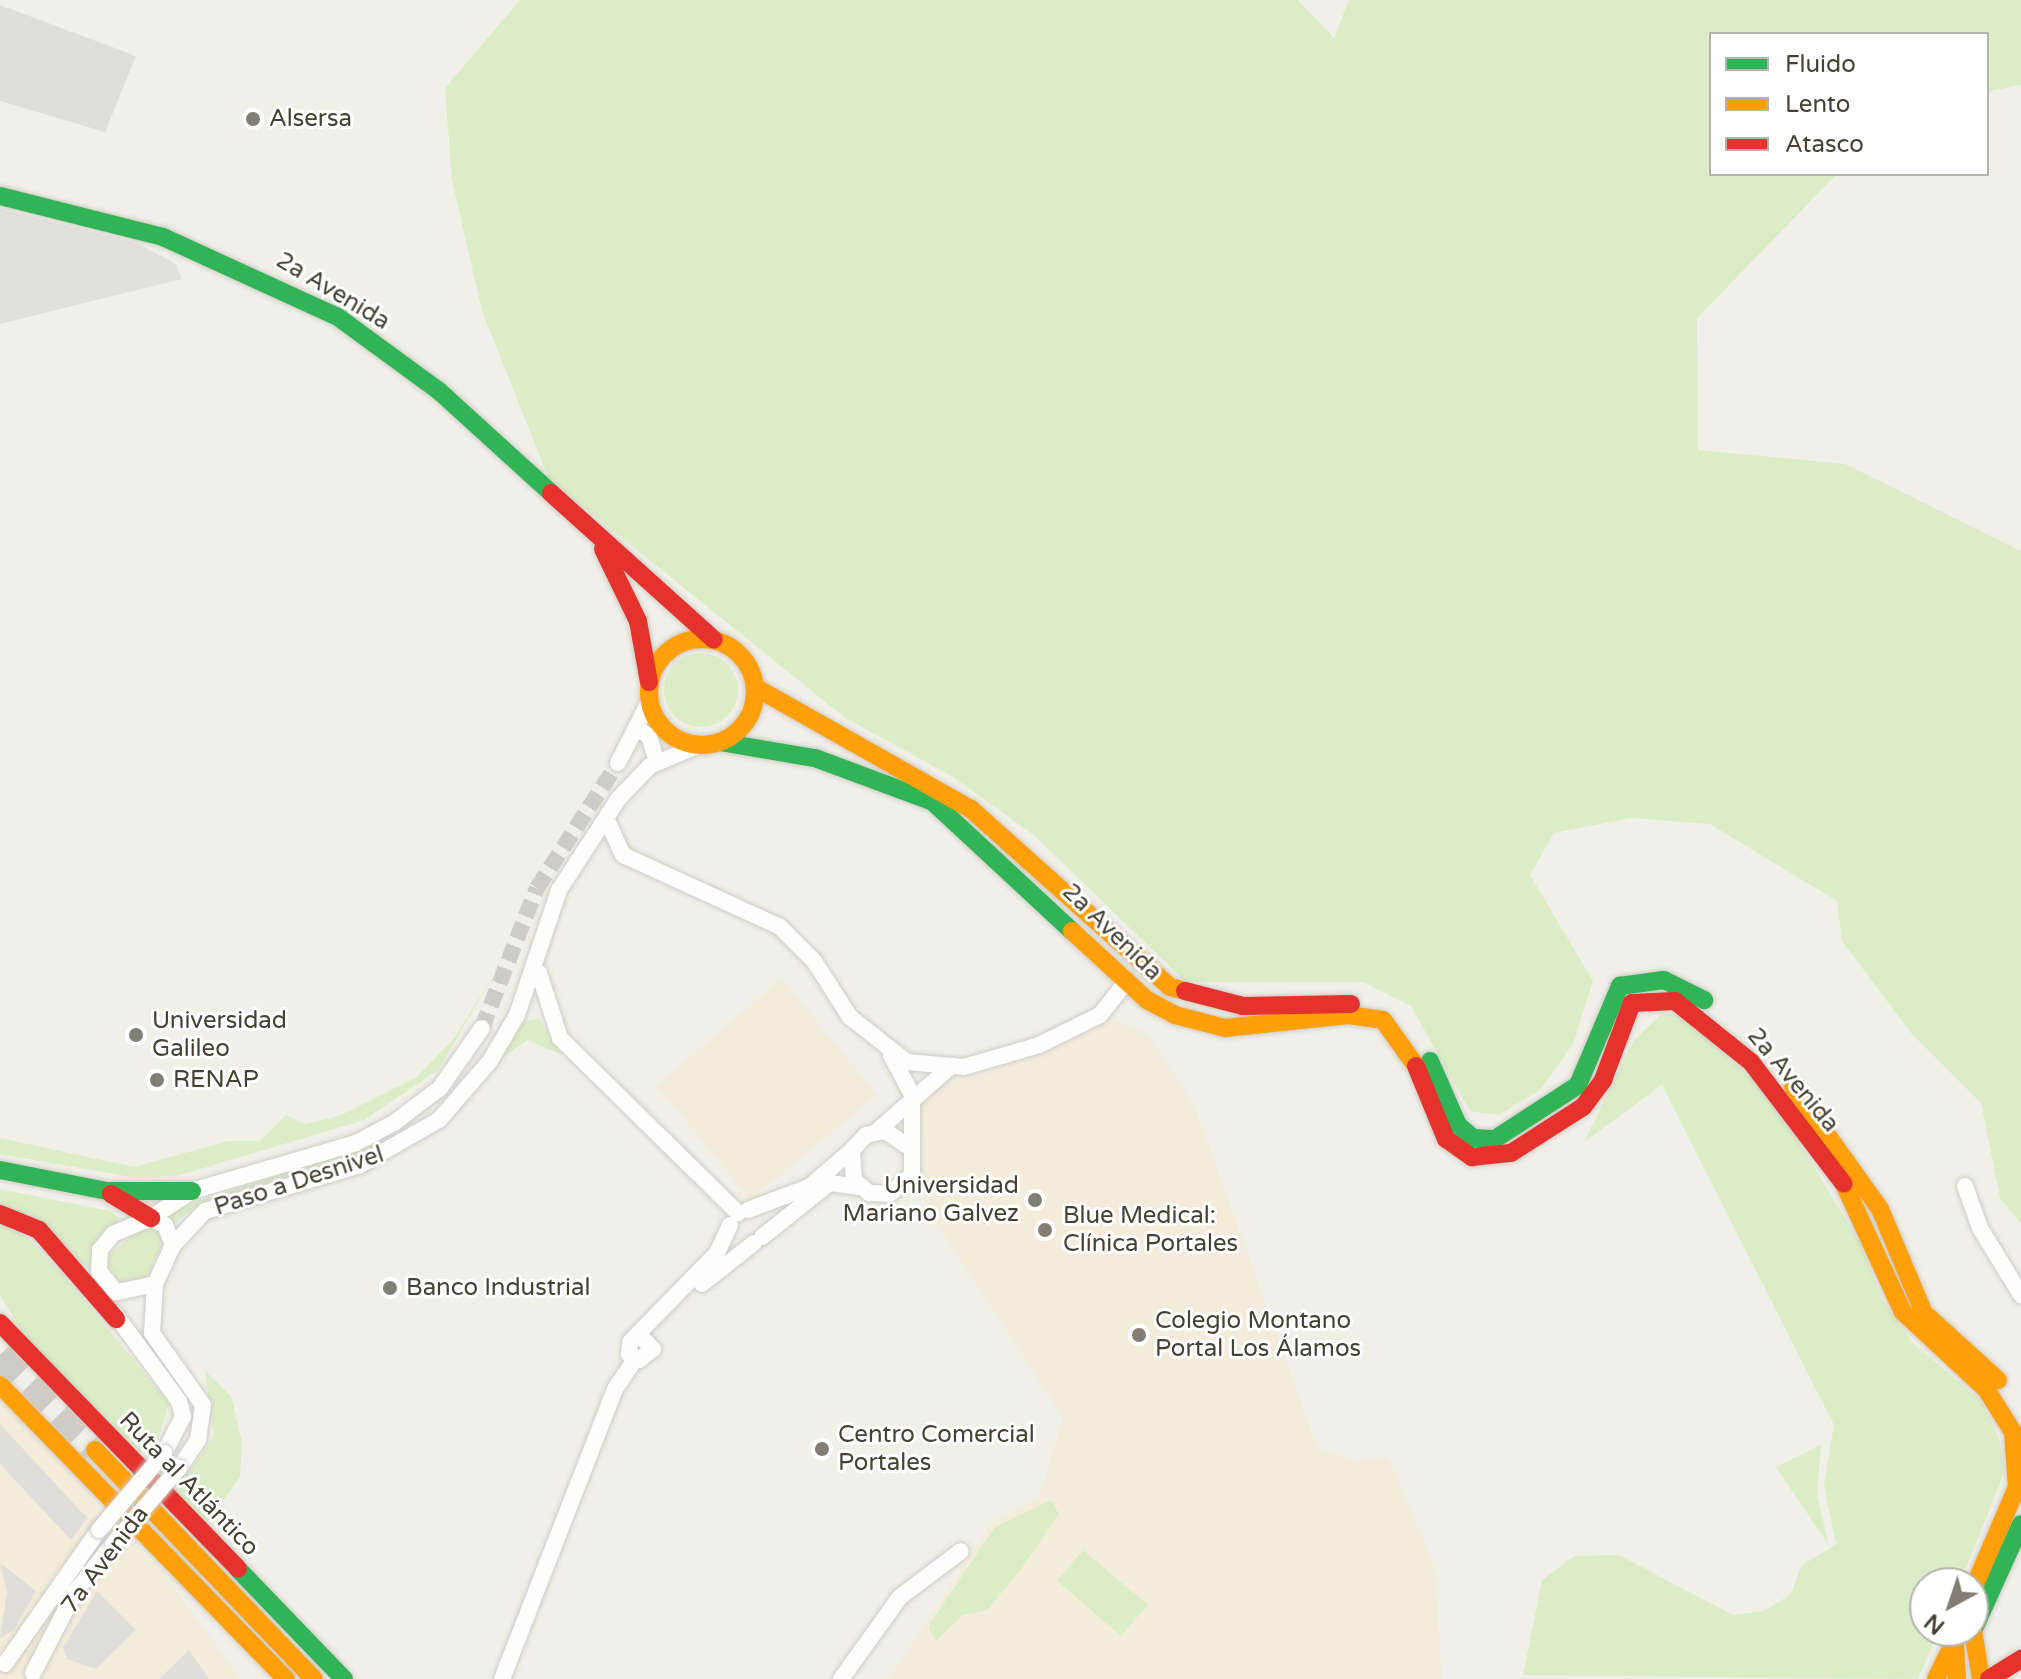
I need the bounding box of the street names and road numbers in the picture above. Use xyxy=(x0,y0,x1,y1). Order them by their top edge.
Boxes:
street label: 2a Avenida xyxy=(271,246,395,336)
street label: 2a Avenida xyxy=(1056,877,1168,987)
street label: 2a Avenida xyxy=(1741,1022,1845,1138)
street label: Paso a Desnivel xyxy=(211,1140,387,1222)
street label: Ruta al Atlántico xyxy=(113,1406,265,1562)
street label: 7a Avenida xyxy=(55,1501,155,1619)

